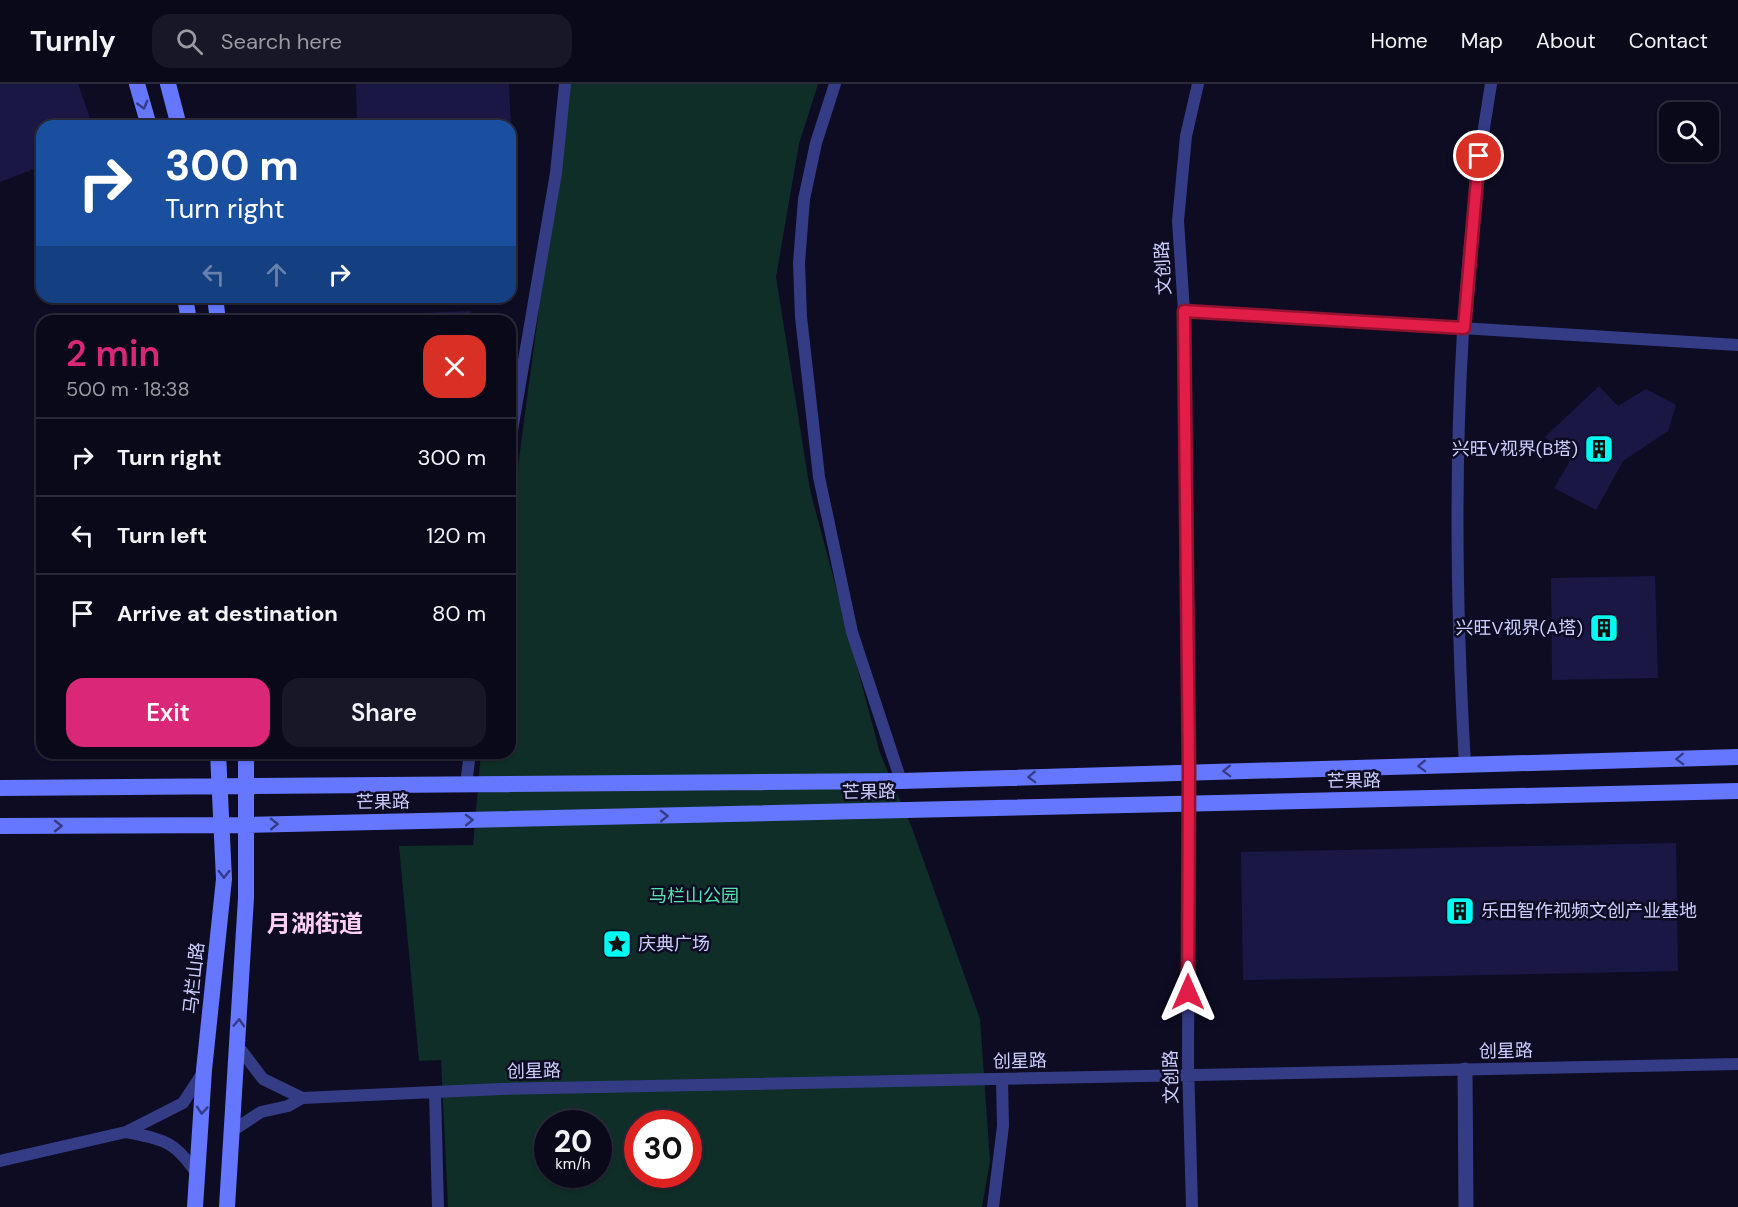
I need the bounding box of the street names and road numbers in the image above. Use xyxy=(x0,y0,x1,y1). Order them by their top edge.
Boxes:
street label: 文创路 xyxy=(1150,240,1176,296)
street label: 芒果路 xyxy=(1327,769,1381,793)
street label: 芒果路 xyxy=(842,780,896,804)
street label: 芒果路 xyxy=(356,790,410,814)
street label: 马栏山路 xyxy=(178,941,210,1015)
street label: 创星路 xyxy=(1479,1039,1533,1063)
street label: 创星路 xyxy=(993,1049,1047,1073)
street label: 文创路 xyxy=(1159,1050,1183,1104)
street label: 创星路 xyxy=(507,1059,561,1083)

